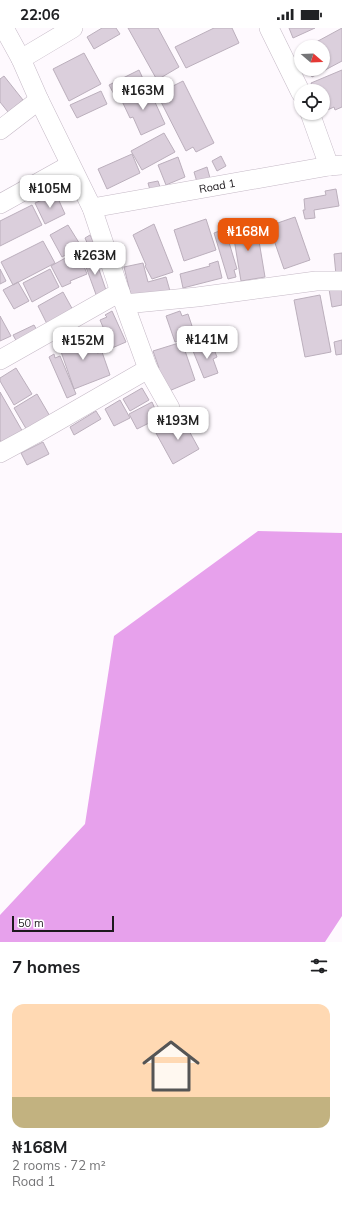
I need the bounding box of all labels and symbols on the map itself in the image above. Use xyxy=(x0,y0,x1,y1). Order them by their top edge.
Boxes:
north arrow xyxy=(294,40,330,76)
pin: ₦163M xyxy=(115,77,171,111)
pin: ₦105M xyxy=(22,175,78,209)
street label: Road 1 xyxy=(198,176,236,196)
pin: ₦168M xyxy=(220,218,276,252)
pin: ₦263M xyxy=(67,242,123,276)
pin: ₦141M xyxy=(179,326,235,360)
pin: ₦152M xyxy=(55,327,111,361)
pin: ₦193M xyxy=(150,407,206,441)
scale bar xyxy=(12,914,114,933)

